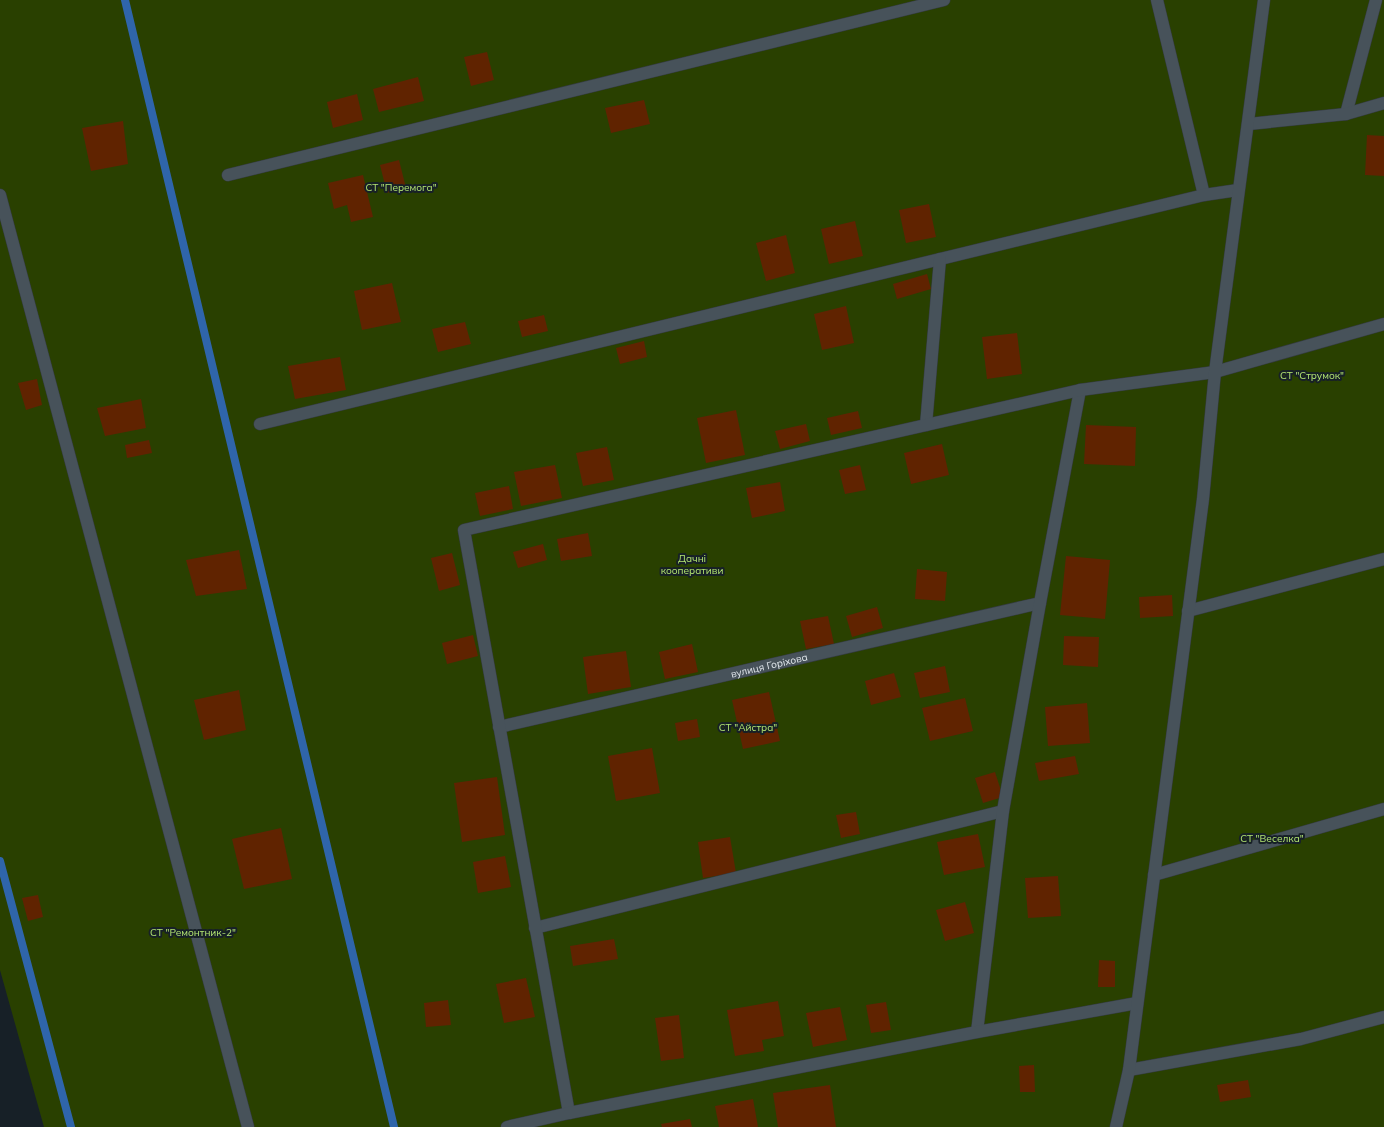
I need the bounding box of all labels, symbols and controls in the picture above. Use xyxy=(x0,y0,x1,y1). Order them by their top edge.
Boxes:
park label: СТ "Перемога" xyxy=(365,181,437,194)
park label: СТ "Струмок" xyxy=(1280,369,1344,382)
park label: Дачні кооперативи xyxy=(661,552,723,577)
street label: вулиця Горіхова xyxy=(729,650,809,680)
park label: СТ "Айстра" xyxy=(719,721,777,734)
park label: СТ "Веселка" xyxy=(1240,832,1304,845)
park label: СТ "Ремонтник-2" xyxy=(150,926,236,939)

